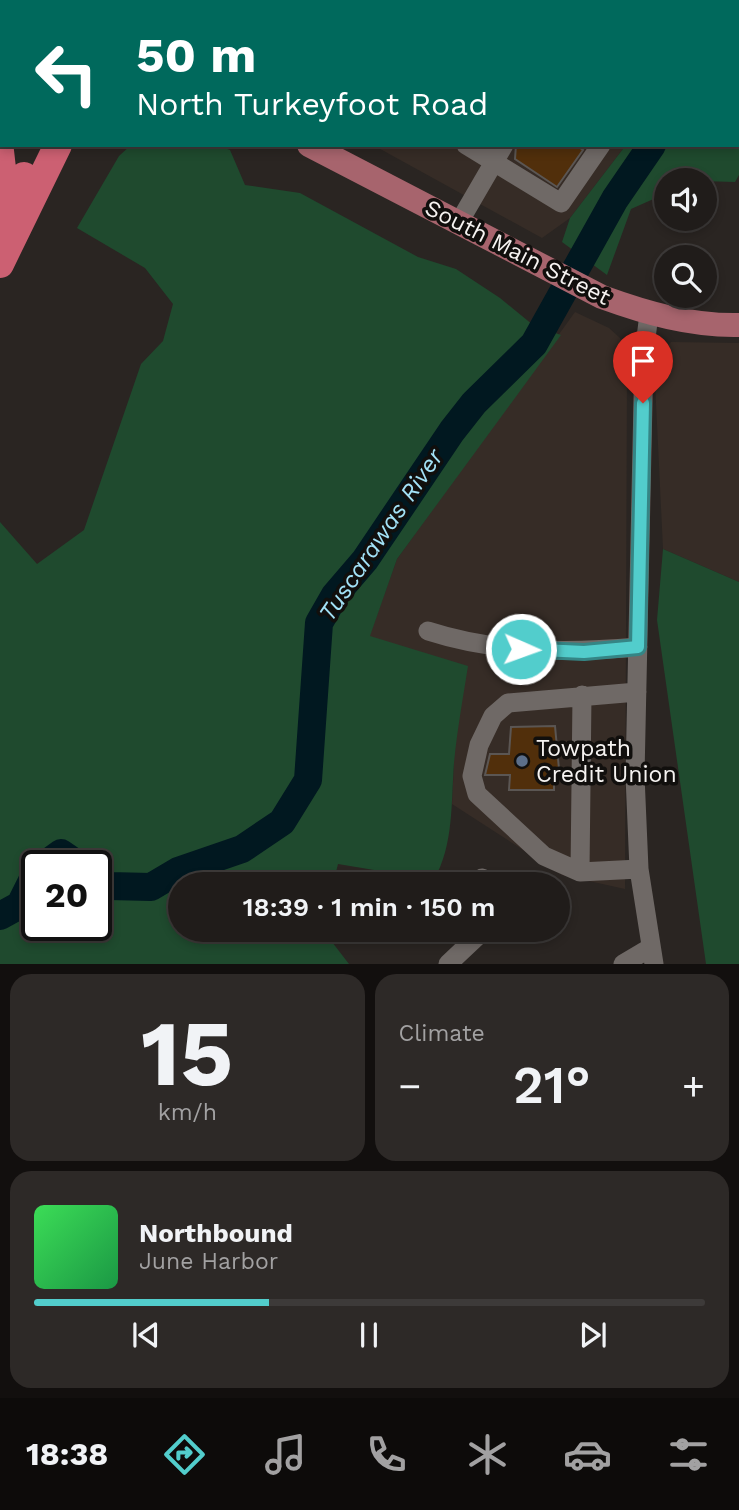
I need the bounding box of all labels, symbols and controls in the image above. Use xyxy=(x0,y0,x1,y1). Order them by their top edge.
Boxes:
text: 50 m xyxy=(136,26,256,84)
icon: left xyxy=(21,28,112,119)
text: North Turkeyfoot Road xyxy=(136,85,488,123)
map controls xyxy=(654,168,717,308)
button: sound xyxy=(654,168,717,231)
street label: South Main Street xyxy=(421,194,615,311)
button: search xyxy=(654,245,717,308)
pin xyxy=(613,331,673,403)
icon: arrive xyxy=(624,342,662,380)
water label: Tuscarawas River xyxy=(313,442,450,626)
position arrow xyxy=(484,612,558,686)
place label: Towpath Credit Union xyxy=(536,735,677,788)
marker: Towpath Credit Union xyxy=(514,753,530,769)
speed limit sign: 20 xyxy=(21,850,112,941)
text: 18:39 · 1 min · 150 m xyxy=(243,892,495,922)
text: 15 xyxy=(141,1000,233,1107)
text: Climate xyxy=(399,1020,485,1047)
text: 21° xyxy=(513,1055,590,1116)
text: − xyxy=(399,1064,421,1108)
text: + xyxy=(682,1064,705,1108)
text: km/h xyxy=(158,1099,217,1126)
text: Northbound xyxy=(139,1218,293,1248)
text: June Harbor xyxy=(139,1248,278,1275)
icon: previous xyxy=(127,1316,165,1354)
icon: pause xyxy=(350,1316,388,1354)
icon: next xyxy=(574,1316,612,1354)
icon: directions xyxy=(160,1430,209,1479)
icon: music xyxy=(261,1430,310,1479)
icon: phone xyxy=(362,1430,411,1479)
icon: climate xyxy=(463,1430,512,1479)
icon: car xyxy=(563,1430,612,1479)
icon: filters xyxy=(664,1430,713,1479)
text: 18:38 xyxy=(26,1435,108,1473)

